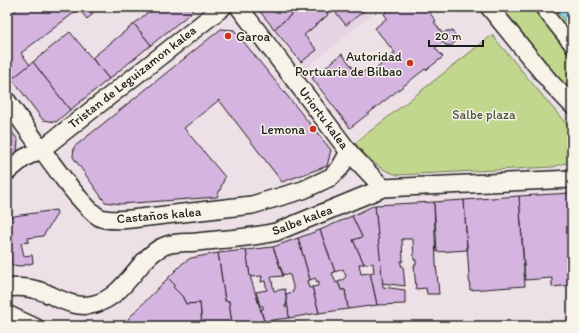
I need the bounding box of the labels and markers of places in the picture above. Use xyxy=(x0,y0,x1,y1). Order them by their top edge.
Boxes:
place label: Garoa xyxy=(236,29,271,44)
marker: Garoa xyxy=(223,31,233,41)
place label: Autoridad Portuaria de Bilbao xyxy=(295,49,402,79)
marker: Autoridad Portuaria de Bilbao xyxy=(405,58,415,68)
place label: Lemona xyxy=(261,122,305,137)
marker: Lemona xyxy=(308,124,318,134)

